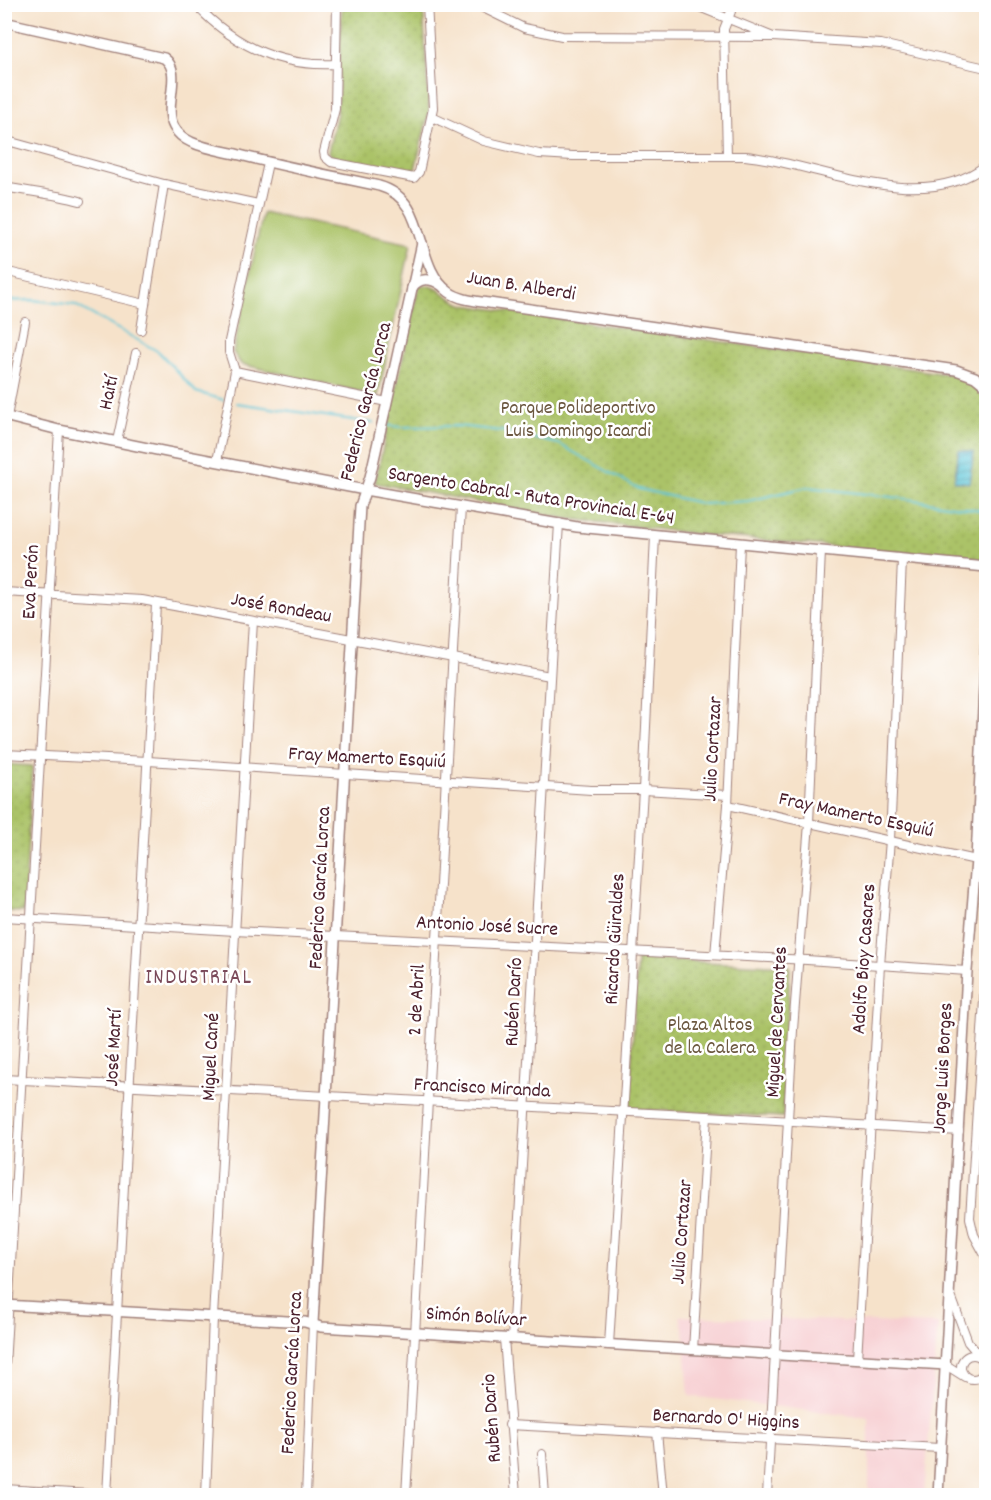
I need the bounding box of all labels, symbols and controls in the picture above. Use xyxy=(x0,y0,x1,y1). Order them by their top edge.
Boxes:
street label: Juan B. Alberdi xyxy=(464,265,578,309)
street label: Federico García Lorca xyxy=(334,319,400,484)
street label: Haití xyxy=(93,372,128,413)
park label: Parque Polideportivo Luis Domingo Icardi xyxy=(500,395,656,446)
street label: Sargento Cabral - Ruta Provincial E-64 xyxy=(386,461,676,533)
street label: Eva Perón xyxy=(16,544,48,620)
street label: José Rondeau xyxy=(228,586,334,632)
street label: Julio Cortazar xyxy=(697,695,731,802)
street label: Fray Mamerto Esquiú xyxy=(288,741,446,777)
street label: Fray Mamerto Esquiú xyxy=(776,786,936,846)
street label: Federico García Lorca xyxy=(303,805,339,970)
street label: Ricardo Güiraldes xyxy=(599,873,633,1005)
street label: Adolfo Bioy Casares xyxy=(846,883,884,1035)
street label: Antonio José Sucre xyxy=(415,909,559,945)
street label: Miguel de Cervantes xyxy=(760,946,796,1098)
street label: Rubén Darío xyxy=(499,957,531,1047)
street label: 2 de Abril xyxy=(402,963,434,1036)
district label: INDUSTRIAL xyxy=(145,964,253,994)
street label: Jorge Luis Borges xyxy=(927,1002,961,1134)
street label: José Martí xyxy=(99,1007,131,1087)
street label: Miguel Cané xyxy=(196,1012,228,1102)
park label: Plaza Altos de la Calera xyxy=(664,1012,756,1063)
street label: Francisco Miranda xyxy=(413,1071,552,1107)
street label: Julio Cortazar xyxy=(665,1178,701,1285)
street label: Federico García Lorca xyxy=(275,1290,311,1455)
street label: Simón Bolívar xyxy=(425,1301,528,1336)
street label: Rubén Dario xyxy=(476,1372,510,1463)
street label: Bernardo O' Higgins xyxy=(652,1402,800,1438)

